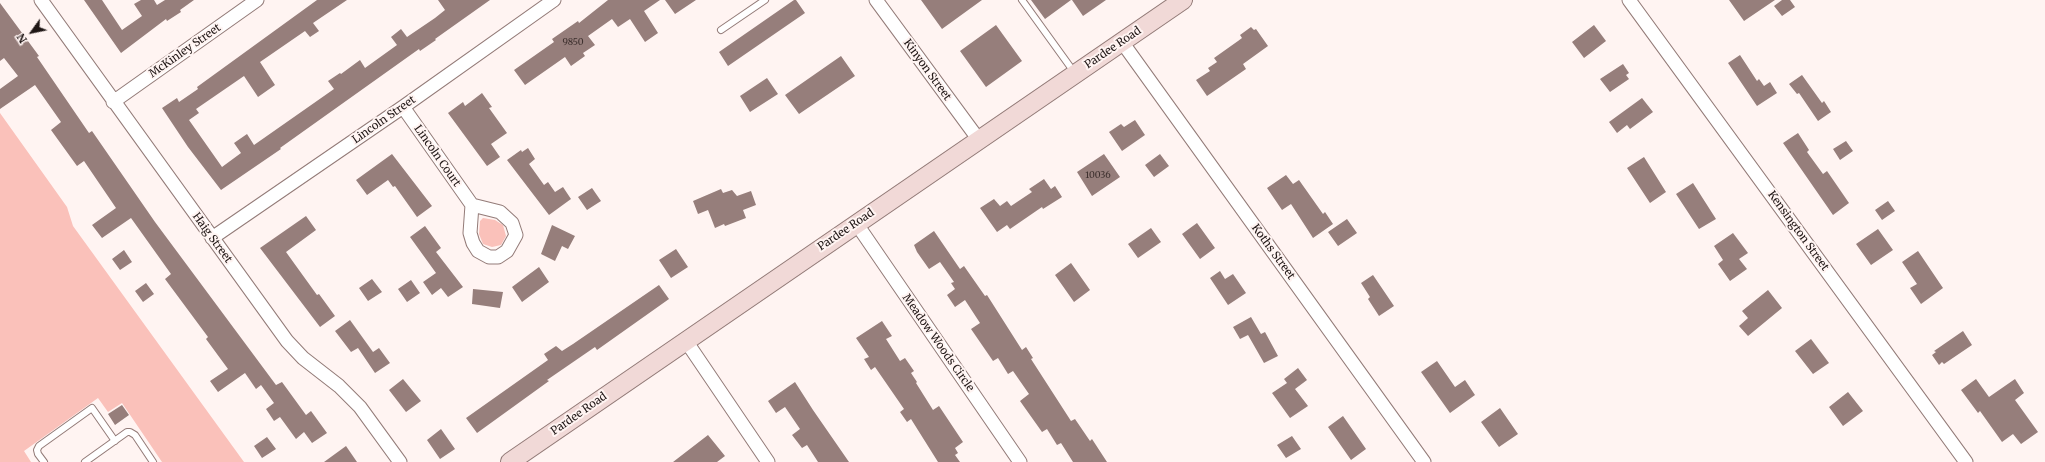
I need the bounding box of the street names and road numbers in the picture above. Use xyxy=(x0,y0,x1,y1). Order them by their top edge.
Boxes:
street label: McKinley Street xyxy=(147,21,223,81)
street label: Pardee Road xyxy=(1082,24,1144,72)
street label: Kinyon Street xyxy=(900,37,954,103)
street label: Lincoln Street xyxy=(350,93,418,147)
street label: Lincoln Court xyxy=(411,123,463,189)
street label: Kensington Street xyxy=(1765,189,1831,273)
street label: Pardee Road xyxy=(815,206,877,254)
street label: Haig Street xyxy=(189,210,235,266)
street label: Koths Street xyxy=(1249,222,1297,282)
street label: Meadow Woods Circle xyxy=(899,292,977,394)
street label: Pardee Road xyxy=(549,390,609,438)

